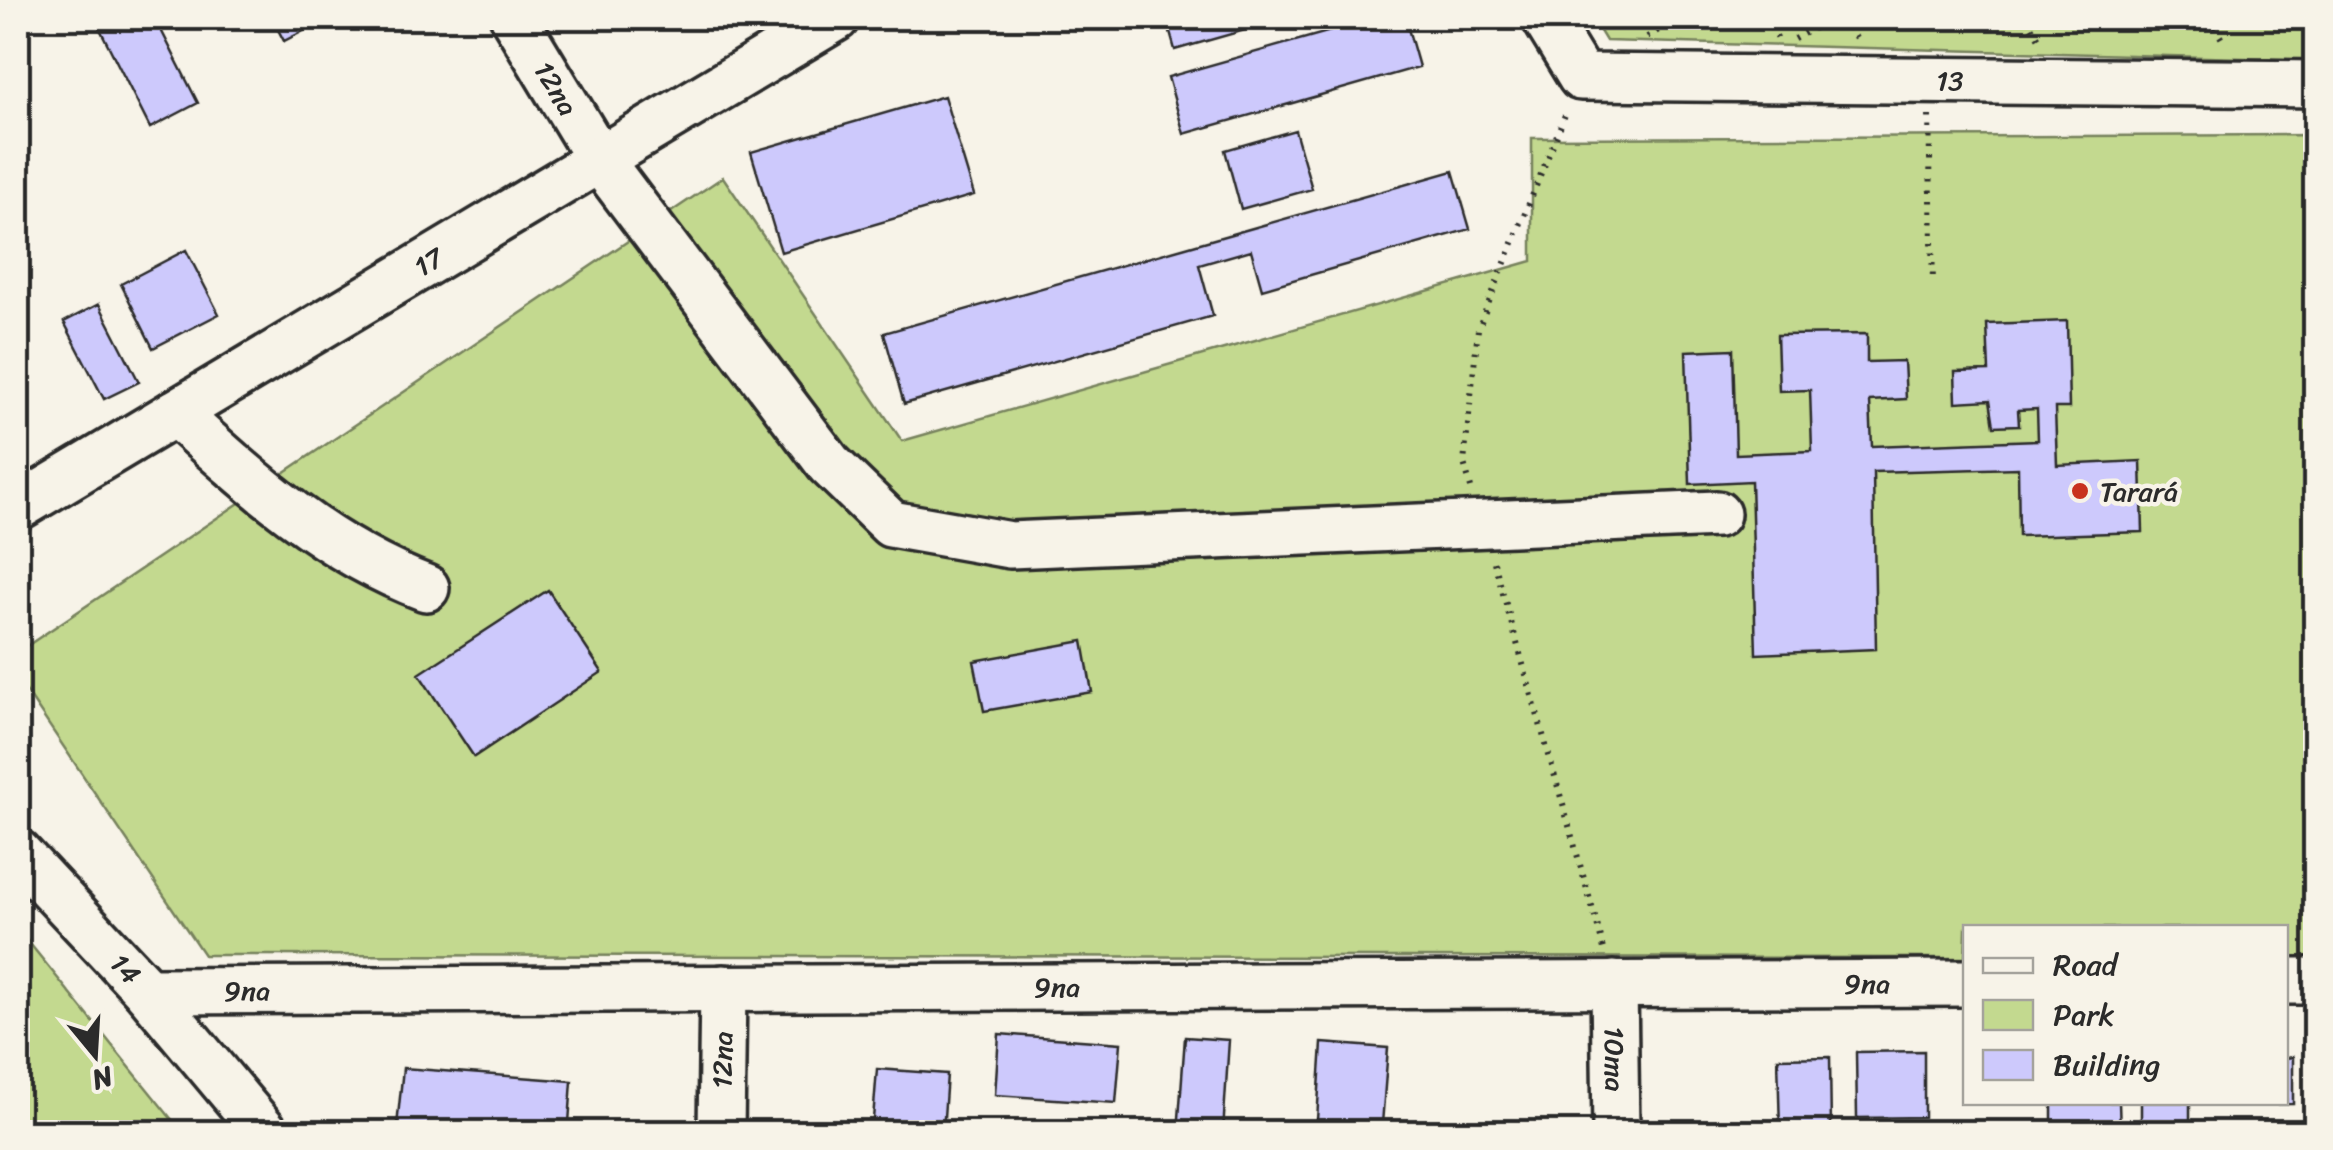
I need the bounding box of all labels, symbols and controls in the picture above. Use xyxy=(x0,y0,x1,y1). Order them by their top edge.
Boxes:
street label: 12na xyxy=(521,51,592,125)
street label: 13 xyxy=(1936,56,1964,105)
street label: 17 xyxy=(404,232,455,290)
place label: Tarará xyxy=(2100,467,2178,516)
marker: Tarará xyxy=(2069,480,2091,502)
legend xyxy=(1963,925,2288,1105)
text: Road xyxy=(2053,938,2120,992)
street label: 14 xyxy=(98,941,154,996)
street label: 9na xyxy=(1844,959,1890,1008)
street label: 9na xyxy=(1034,962,1080,1012)
street label: 9na xyxy=(224,966,270,1015)
text: Park xyxy=(2053,988,2115,1042)
north arrow xyxy=(45,1005,145,1105)
street label: 10ma xyxy=(1590,1026,1640,1092)
street label: 12na xyxy=(697,1031,747,1089)
text: Building xyxy=(2053,1038,2160,1092)
text: N xyxy=(85,1052,120,1105)

